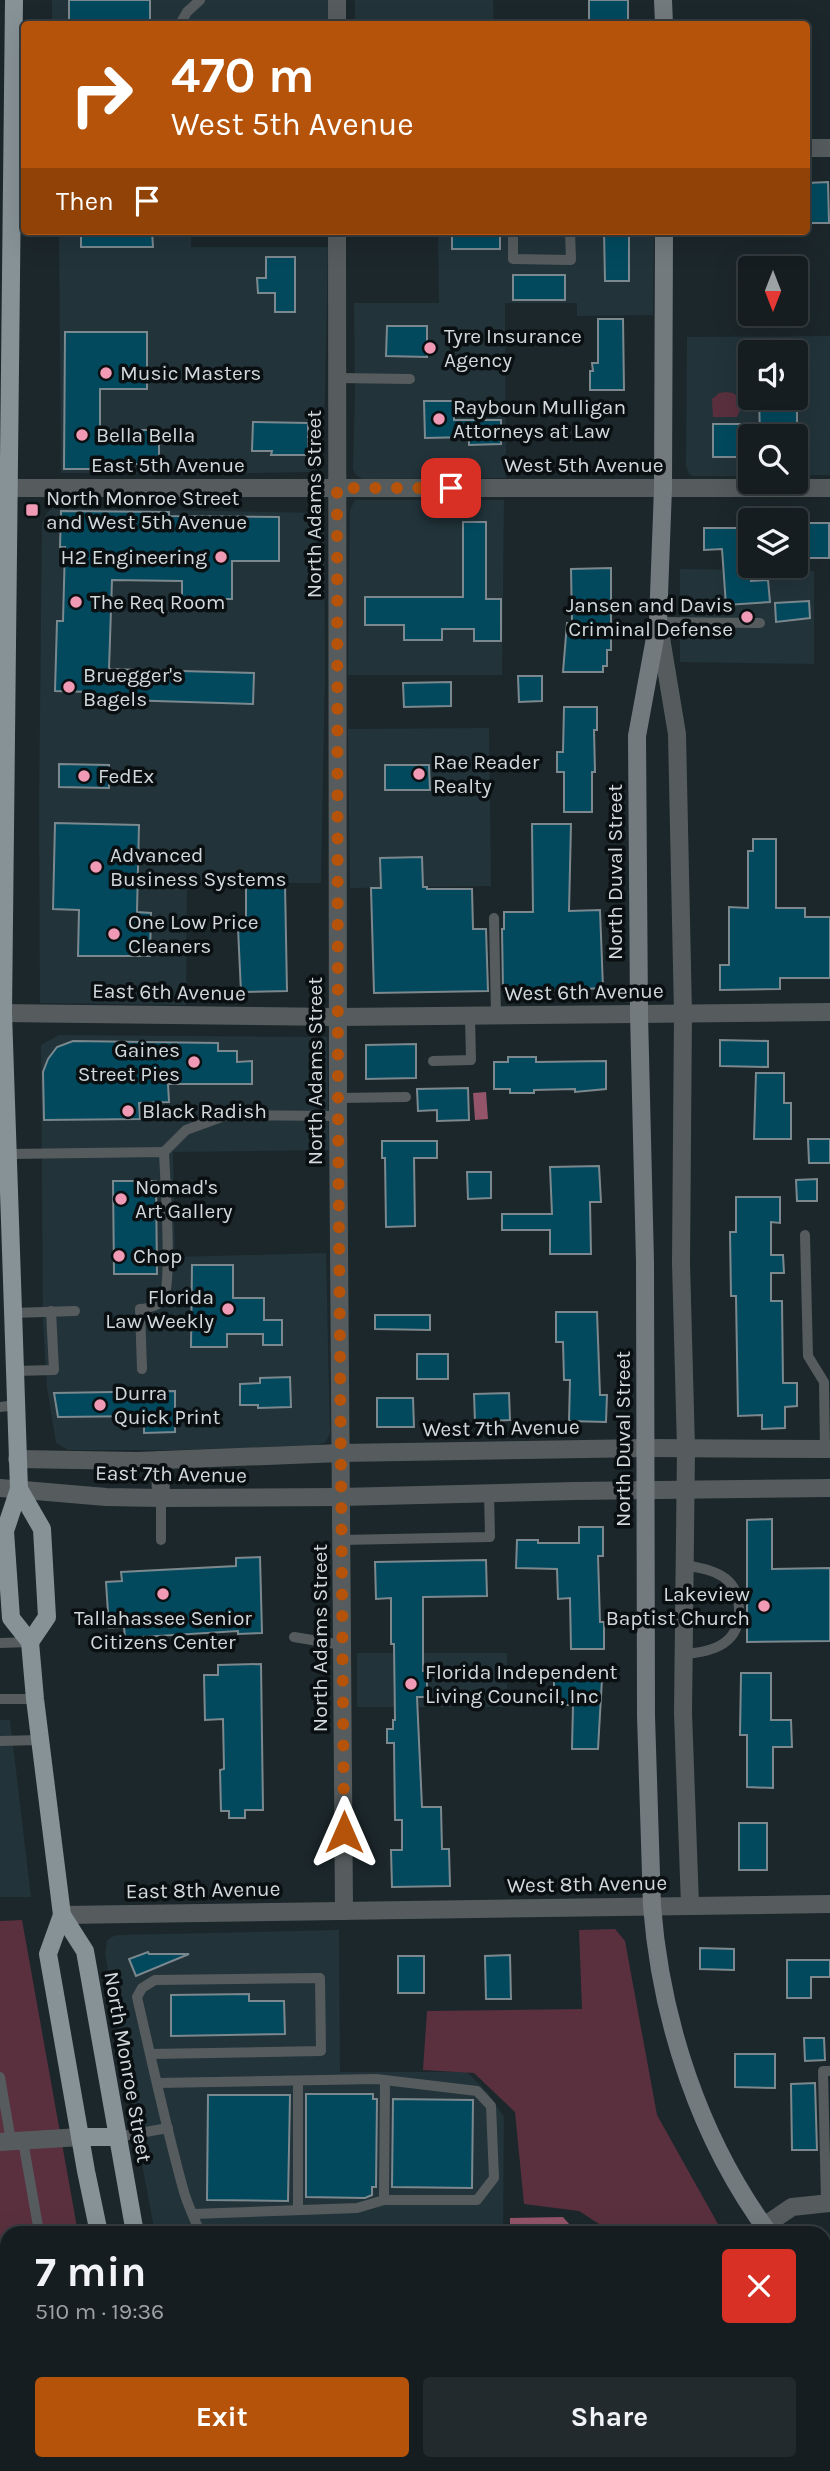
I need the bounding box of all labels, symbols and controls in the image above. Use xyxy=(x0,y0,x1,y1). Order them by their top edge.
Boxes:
text: 470 m xyxy=(171,47,314,104)
icon: right xyxy=(56,49,147,140)
text: West 5th Avenue xyxy=(171,106,414,143)
icon: arrive xyxy=(128,182,166,220)
text: Then xyxy=(56,186,114,217)
north arrow xyxy=(738,256,808,326)
map controls xyxy=(738,256,808,578)
place label: Tyre Insurance Agency xyxy=(444,324,582,372)
marker: Tyre Insurance Agency xyxy=(422,340,438,356)
button: sound xyxy=(738,340,808,410)
place label: Music Masters xyxy=(120,361,261,385)
marker: Music Masters xyxy=(98,365,114,381)
place label: Rayboun Mulligan Attorneys at Law xyxy=(453,395,626,443)
street label: North Adams Street xyxy=(302,410,326,598)
marker: Rayboun Mulligan Attorneys at Law xyxy=(431,411,447,427)
place label: Bella Bella xyxy=(96,423,195,447)
button: search xyxy=(738,424,808,494)
marker: Bella Bella xyxy=(74,427,90,443)
street label: East 5th Avenue xyxy=(91,453,245,477)
street label: West 5th Avenue xyxy=(504,453,664,477)
pin xyxy=(421,458,481,518)
icon: arrive xyxy=(432,469,470,507)
place label: North Monroe Street and West 5th Avenue xyxy=(46,486,247,534)
marker: North Monroe Street and West 5th Avenue xyxy=(24,502,40,518)
button: layers xyxy=(738,508,808,578)
place label: H2 Engineering xyxy=(61,545,207,569)
marker: H2 Engineering xyxy=(213,549,229,565)
place label: The Req Room xyxy=(90,590,225,614)
place label: Jansen and Davis Criminal Defense xyxy=(566,593,733,641)
marker: The Req Room xyxy=(68,594,84,610)
marker: Jansen and Davis Criminal Defense xyxy=(739,609,755,625)
place label: Bruegger's Bagels xyxy=(83,663,183,711)
marker: Bruegger's Bagels xyxy=(61,679,77,695)
place label: Rae Reader Realty xyxy=(433,750,540,798)
place label: FedEx xyxy=(98,764,154,788)
marker: Rae Reader Realty xyxy=(411,766,427,782)
marker: FedEx xyxy=(76,768,92,784)
street label: North Duval Street xyxy=(603,784,627,960)
place label: Advanced Business Systems xyxy=(110,843,286,891)
marker: Advanced Business Systems xyxy=(88,859,104,875)
place label: One Low Price Cleaners xyxy=(128,910,259,958)
marker: One Low Price Cleaners xyxy=(106,926,122,942)
street label: North Adams Street xyxy=(303,977,327,1165)
street label: East 6th Avenue xyxy=(92,979,246,1005)
street label: West 6th Avenue xyxy=(504,979,664,1005)
place label: Gaines Street Pies xyxy=(78,1038,180,1086)
marker: Gaines Street Pies xyxy=(186,1054,202,1070)
place label: Black Radish xyxy=(142,1099,267,1123)
marker: Black Radish xyxy=(120,1103,136,1119)
place label: Nomad's Art Gallery xyxy=(135,1175,233,1223)
marker: Nomad's Art Gallery xyxy=(113,1191,129,1207)
place label: Chop xyxy=(133,1244,182,1268)
marker: Chop xyxy=(111,1248,127,1264)
place label: Florida Law Weekly xyxy=(105,1285,214,1333)
marker: Florida Law Weekly xyxy=(220,1301,236,1317)
street label: North Duval Street xyxy=(611,1351,635,1527)
place label: Durra Quick Print xyxy=(114,1381,220,1429)
marker: Durra Quick Print xyxy=(92,1397,108,1413)
street label: West 7th Avenue xyxy=(422,1415,580,1441)
street label: East 7th Avenue xyxy=(95,1461,247,1487)
street label: North Adams Street xyxy=(308,1544,332,1732)
place label: Lakeview Baptist Church xyxy=(606,1582,750,1630)
marker: Tallahassee Senior Citizens Center xyxy=(155,1586,171,1602)
marker: Lakeview Baptist Church xyxy=(756,1598,772,1614)
place label: Tallahassee Senior Citizens Center xyxy=(74,1606,252,1654)
place label: Florida Independent Living Council, Inc xyxy=(425,1660,618,1708)
marker: Florida Independent Living Council, Inc xyxy=(403,1676,419,1692)
position arrow xyxy=(307,1795,381,1869)
street label: West 8th Avenue xyxy=(507,1871,667,1897)
street label: East 8th Avenue xyxy=(125,1877,281,1903)
street label: North Monroe Street xyxy=(99,1970,157,2164)
text: 7 min xyxy=(35,2247,146,2297)
button: close xyxy=(722,2249,796,2323)
text: 510 m · 19:36 xyxy=(35,2298,164,2325)
button: Exit xyxy=(35,2377,409,2457)
button: Share xyxy=(423,2377,796,2457)

